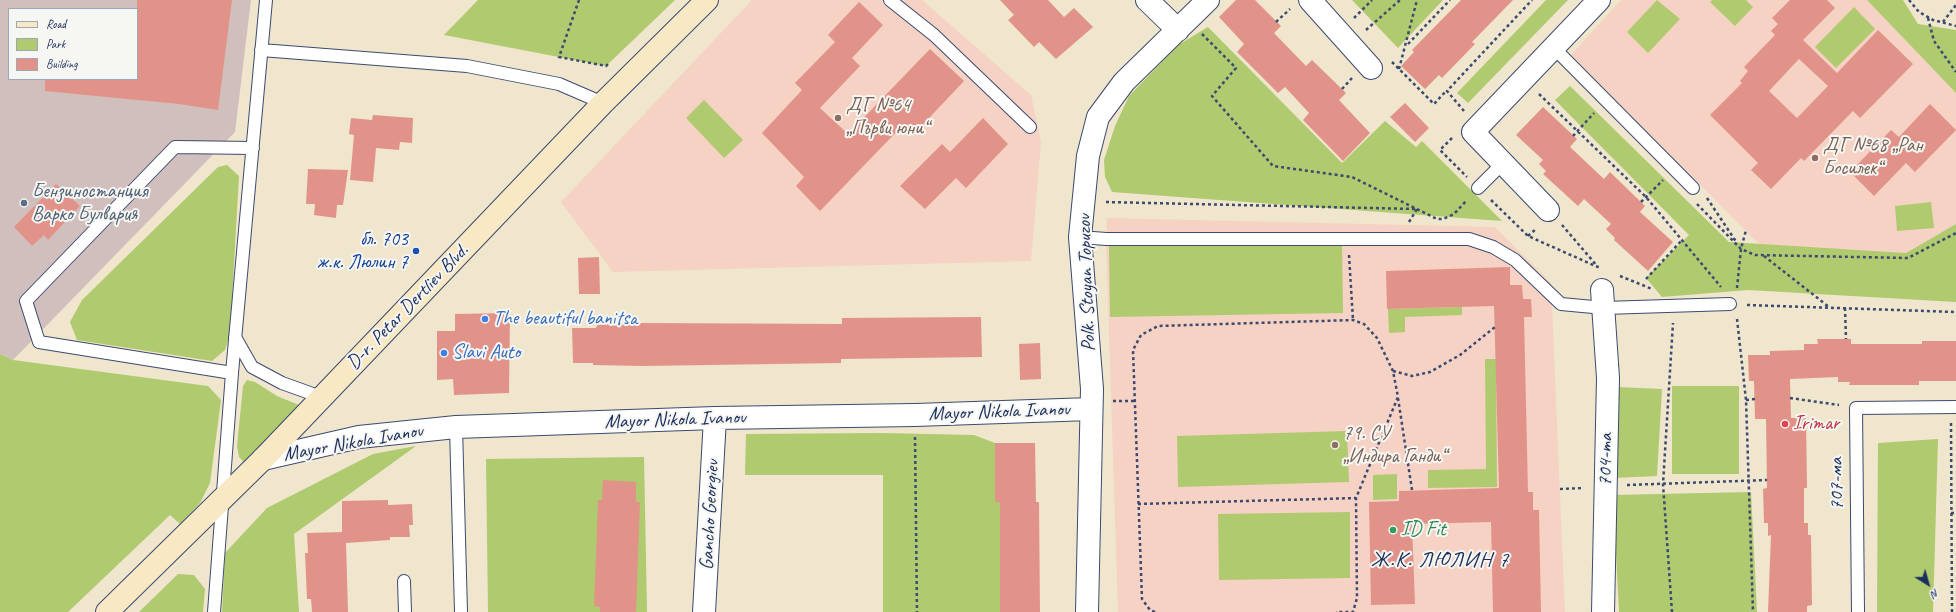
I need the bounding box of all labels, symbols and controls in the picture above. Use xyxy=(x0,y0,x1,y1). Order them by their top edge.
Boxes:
legend xyxy=(8,8,138,80)
text: Road xyxy=(46,16,66,32)
text: Park xyxy=(46,36,65,52)
text: Building xyxy=(46,56,78,72)
place label: ДГ №64 „Първи юни“ xyxy=(846,94,928,141)
marker: ДГ №64 „Първи юни“ xyxy=(833,113,843,123)
place label: ДГ №68 „Ран Босилек“ xyxy=(1823,134,1923,181)
marker: ДГ №68 „Ран Босилек“ xyxy=(1810,153,1820,163)
place label: Бензиностанция Варко Булвария xyxy=(32,180,148,227)
marker: Бензиностанция Варко Булвария xyxy=(19,198,29,208)
street label: Polk. Stoyan Topuzov xyxy=(1073,214,1101,352)
place label: бл. 703 ж.к. Люлин 7 xyxy=(317,228,408,275)
street label: D-r. Petar Dertliev Blvd. xyxy=(342,239,474,375)
marker: бл. 703 ж.к. Люлин 7 xyxy=(411,246,421,256)
place label: The beautiful banitsa xyxy=(493,307,637,331)
marker: The beautiful banitsa xyxy=(480,314,490,324)
place label: Slavi Auto xyxy=(452,341,520,365)
marker: Slavi Auto xyxy=(439,348,449,358)
street label: Mayor Nikola Ivanov xyxy=(928,398,1070,426)
street label: Mayor Nikola Ivanov xyxy=(604,406,746,434)
place label: Irimar xyxy=(1793,412,1839,436)
street label: Mayor Nikola Ivanov xyxy=(281,419,425,467)
marker: Irimar xyxy=(1780,419,1790,429)
place label: 79. СУ „Индира Ганди“ xyxy=(1343,422,1446,469)
street label: 704-та xyxy=(1594,433,1618,487)
marker: 79. СУ „Индира Ганди“ xyxy=(1330,440,1340,450)
street label: 707-ма xyxy=(1825,457,1849,511)
street label: Gancho Georgiev xyxy=(695,459,725,571)
place label: ID Fit xyxy=(1401,518,1446,542)
marker: ID Fit xyxy=(1388,525,1398,535)
district label: Ж.К. ЛЮЛИН 7 xyxy=(1371,547,1509,573)
north arrow xyxy=(1908,564,1948,604)
text: N xyxy=(1928,586,1942,601)

